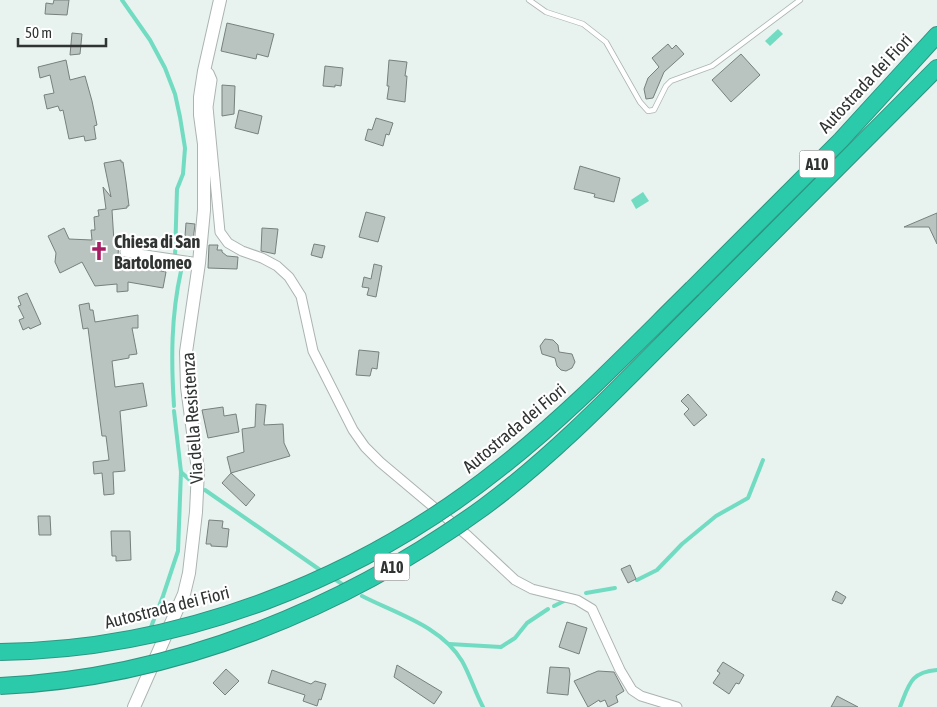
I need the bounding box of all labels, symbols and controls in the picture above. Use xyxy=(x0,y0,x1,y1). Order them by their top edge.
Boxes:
scale bar xyxy=(18,15,105,47)
text: 50 m xyxy=(25,24,52,41)
street label: Autostrada dei Fiori xyxy=(814,29,916,137)
road number: A10 xyxy=(800,150,834,178)
place label: Chiesa di San Bartolomeo xyxy=(114,231,200,273)
church icon: Chiesa di San Bartolomeo xyxy=(88,240,110,262)
street label: Via della Resistenza xyxy=(177,352,207,484)
street label: Autostrada dei Fiori xyxy=(458,379,570,477)
road number: A10 xyxy=(374,554,410,580)
street label: Autostrada dei Fiori xyxy=(102,581,232,633)

